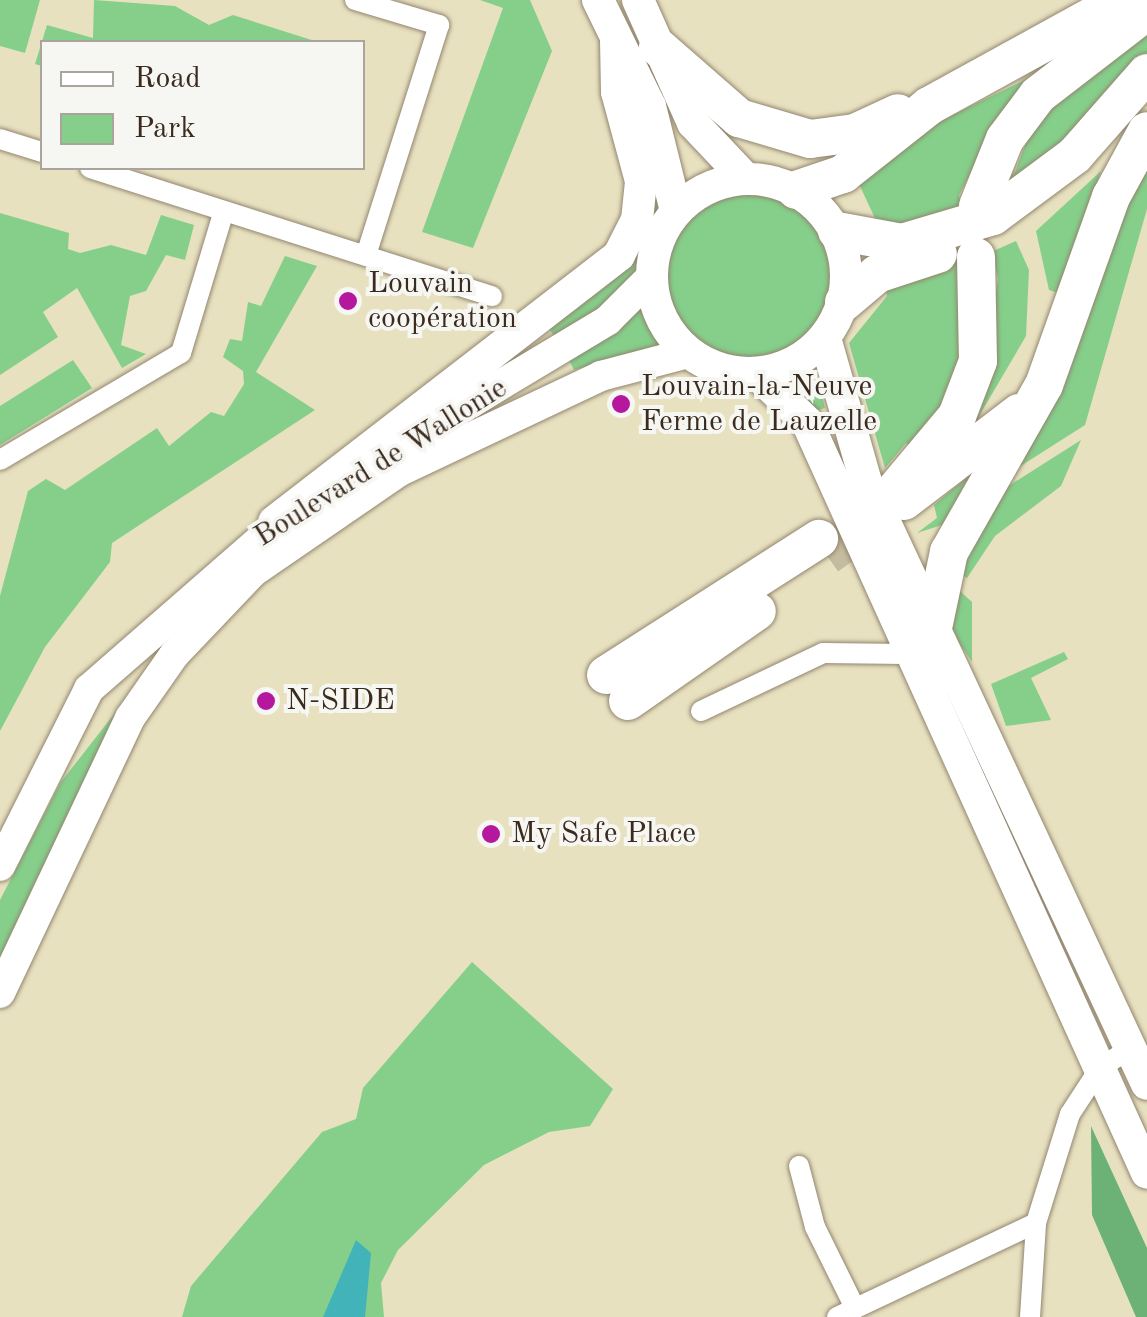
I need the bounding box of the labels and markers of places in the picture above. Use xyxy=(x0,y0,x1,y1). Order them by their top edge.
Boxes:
place label: Louvain coopération xyxy=(368,266,517,336)
marker: Louvain coopération xyxy=(337,290,359,312)
place label: Louvain-la-Neuve Ferme de Lauzelle xyxy=(641,369,877,440)
marker: Louvain-la-Neuve Ferme de Lauzelle xyxy=(610,393,632,415)
place label: N-SIDE xyxy=(286,683,395,719)
marker: N-SIDE xyxy=(255,690,277,712)
place label: My Safe Place xyxy=(511,816,696,852)
marker: My Safe Place xyxy=(480,823,502,845)

